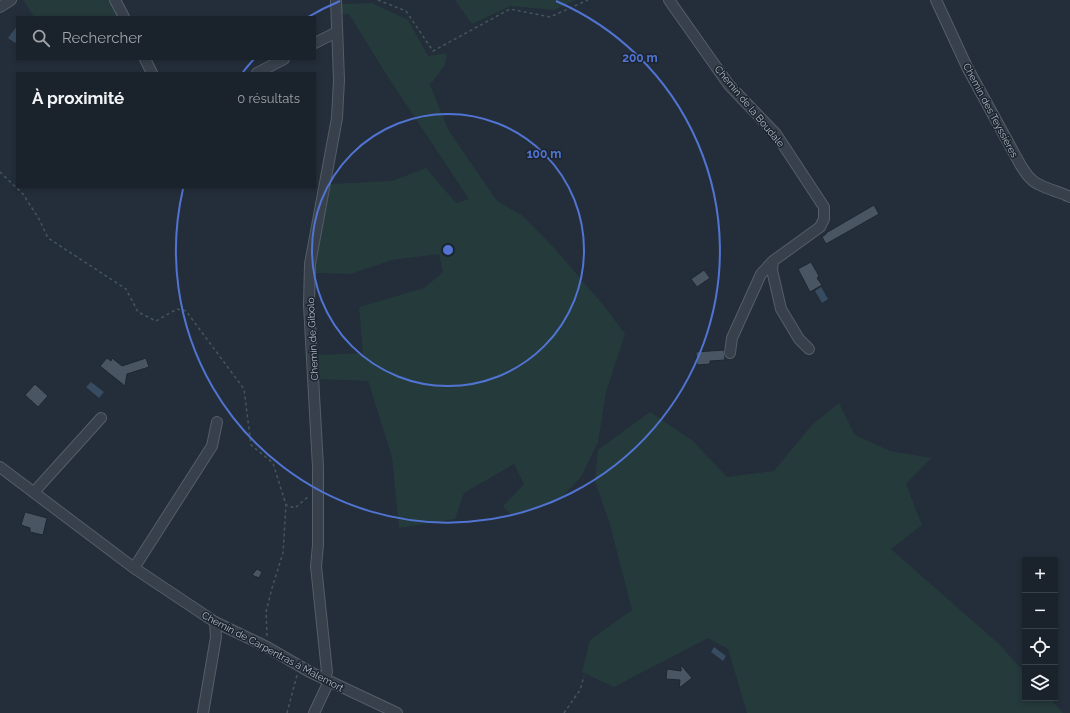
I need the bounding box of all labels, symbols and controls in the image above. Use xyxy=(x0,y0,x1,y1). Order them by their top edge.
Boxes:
search box xyxy=(16,16,316,60)
icon: search xyxy=(30,27,52,49)
text: Rechercher xyxy=(62,29,142,47)
text: 200 m xyxy=(622,51,658,65)
street label: Chemin des Teyssières xyxy=(961,61,1020,159)
street label: Chemin de la Boudale xyxy=(712,64,787,149)
text: À proximité xyxy=(32,88,124,108)
text: 0 résultats xyxy=(237,91,300,106)
text: 100 m xyxy=(527,147,561,161)
centre of rings xyxy=(441,243,455,257)
street label: Chemin de Gibolo xyxy=(305,297,320,381)
map controls xyxy=(1022,557,1058,701)
button: + xyxy=(1022,557,1058,593)
button: − xyxy=(1022,593,1058,629)
street label: Chemin de Carpentras à Malemort xyxy=(200,609,346,694)
button: locate xyxy=(1022,629,1058,665)
button: layers xyxy=(1022,665,1058,701)

